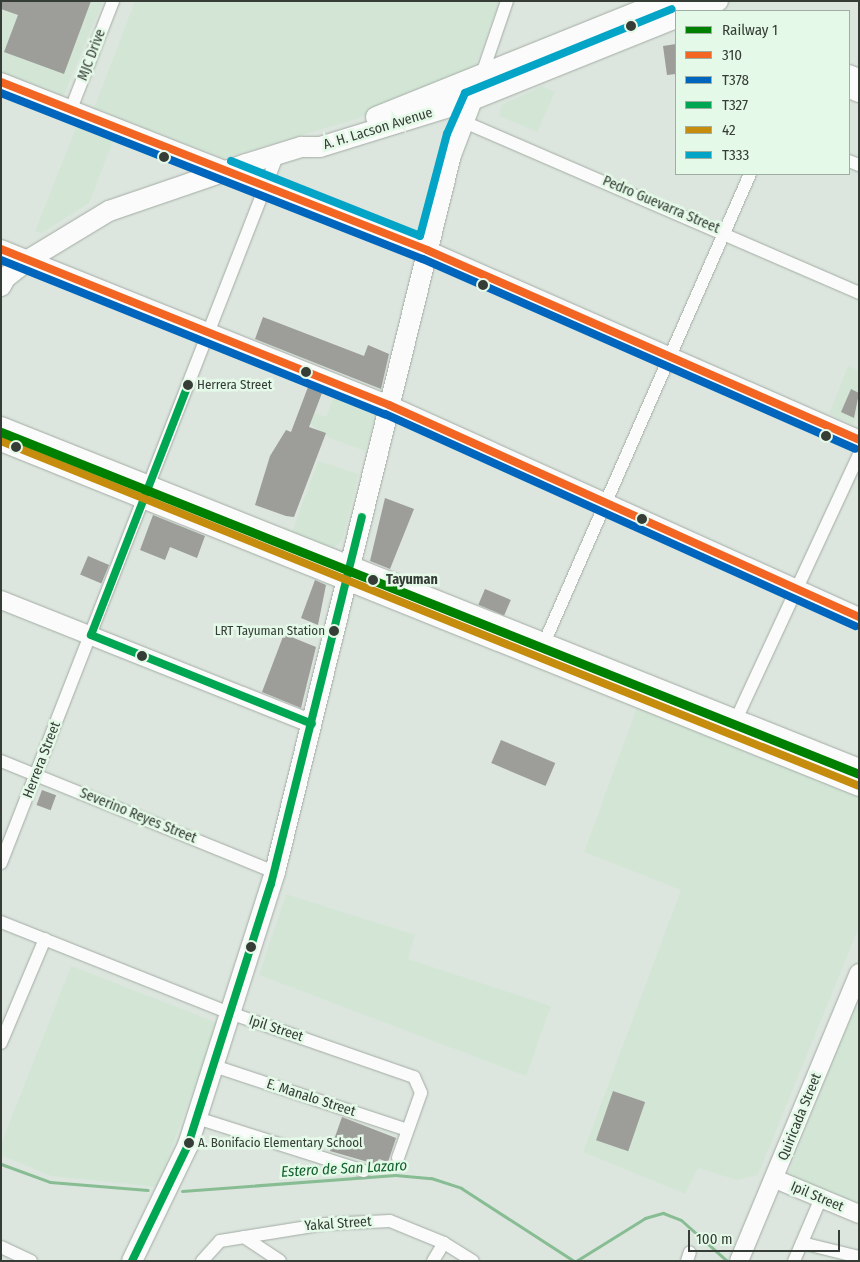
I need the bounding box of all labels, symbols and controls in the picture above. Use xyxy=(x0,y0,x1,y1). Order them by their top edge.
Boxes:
legend xyxy=(675,10,850,175)
unlabelled marker xyxy=(626,21,636,31)
text: Railway 1 xyxy=(722,21,778,39)
street label: MJC Drive xyxy=(75,27,109,83)
text: 310 xyxy=(722,46,742,64)
text: T378 xyxy=(722,71,749,89)
text: T327 xyxy=(722,96,748,114)
street label: A. H. Lacson Avenue xyxy=(321,104,435,154)
text: 42 xyxy=(722,121,736,139)
text: T333 xyxy=(722,146,749,164)
unlabelled marker xyxy=(159,152,169,162)
street label: Pedro Guevarra Street xyxy=(600,173,722,237)
unlabelled marker xyxy=(478,280,488,290)
unlabelled marker xyxy=(301,367,311,377)
place label: Herrera Street xyxy=(197,377,272,393)
marker: Herrera Street xyxy=(183,380,193,390)
unlabelled marker xyxy=(821,431,831,441)
unlabelled marker xyxy=(11,442,21,452)
unlabelled marker xyxy=(637,514,647,524)
marker: Tayuman xyxy=(364,571,382,589)
place label: Tayuman xyxy=(386,572,438,588)
place label: LRT Tayuman Station xyxy=(215,623,325,639)
marker: LRT Tayuman Station xyxy=(329,626,339,636)
unlabelled marker xyxy=(137,651,147,661)
street label: Herrera Street xyxy=(20,719,64,801)
street label: Severino Reyes Street xyxy=(77,785,199,847)
unlabelled marker xyxy=(246,942,256,952)
street label: Ipil Street xyxy=(247,1012,305,1046)
street label: Quiricada Street xyxy=(775,1071,825,1163)
street label: E. Manalo Street xyxy=(264,1076,358,1120)
place label: A. Bonifacio Elementary School xyxy=(198,1135,363,1151)
marker: A. Bonifacio Elementary School xyxy=(184,1138,194,1148)
water label: Estero de San Lazaro xyxy=(280,1157,408,1181)
street label: Ipil Street xyxy=(788,1178,846,1216)
street label: Yakal Street xyxy=(304,1213,372,1235)
scale bar xyxy=(690,1220,842,1252)
text: 100 m xyxy=(696,1230,733,1248)

